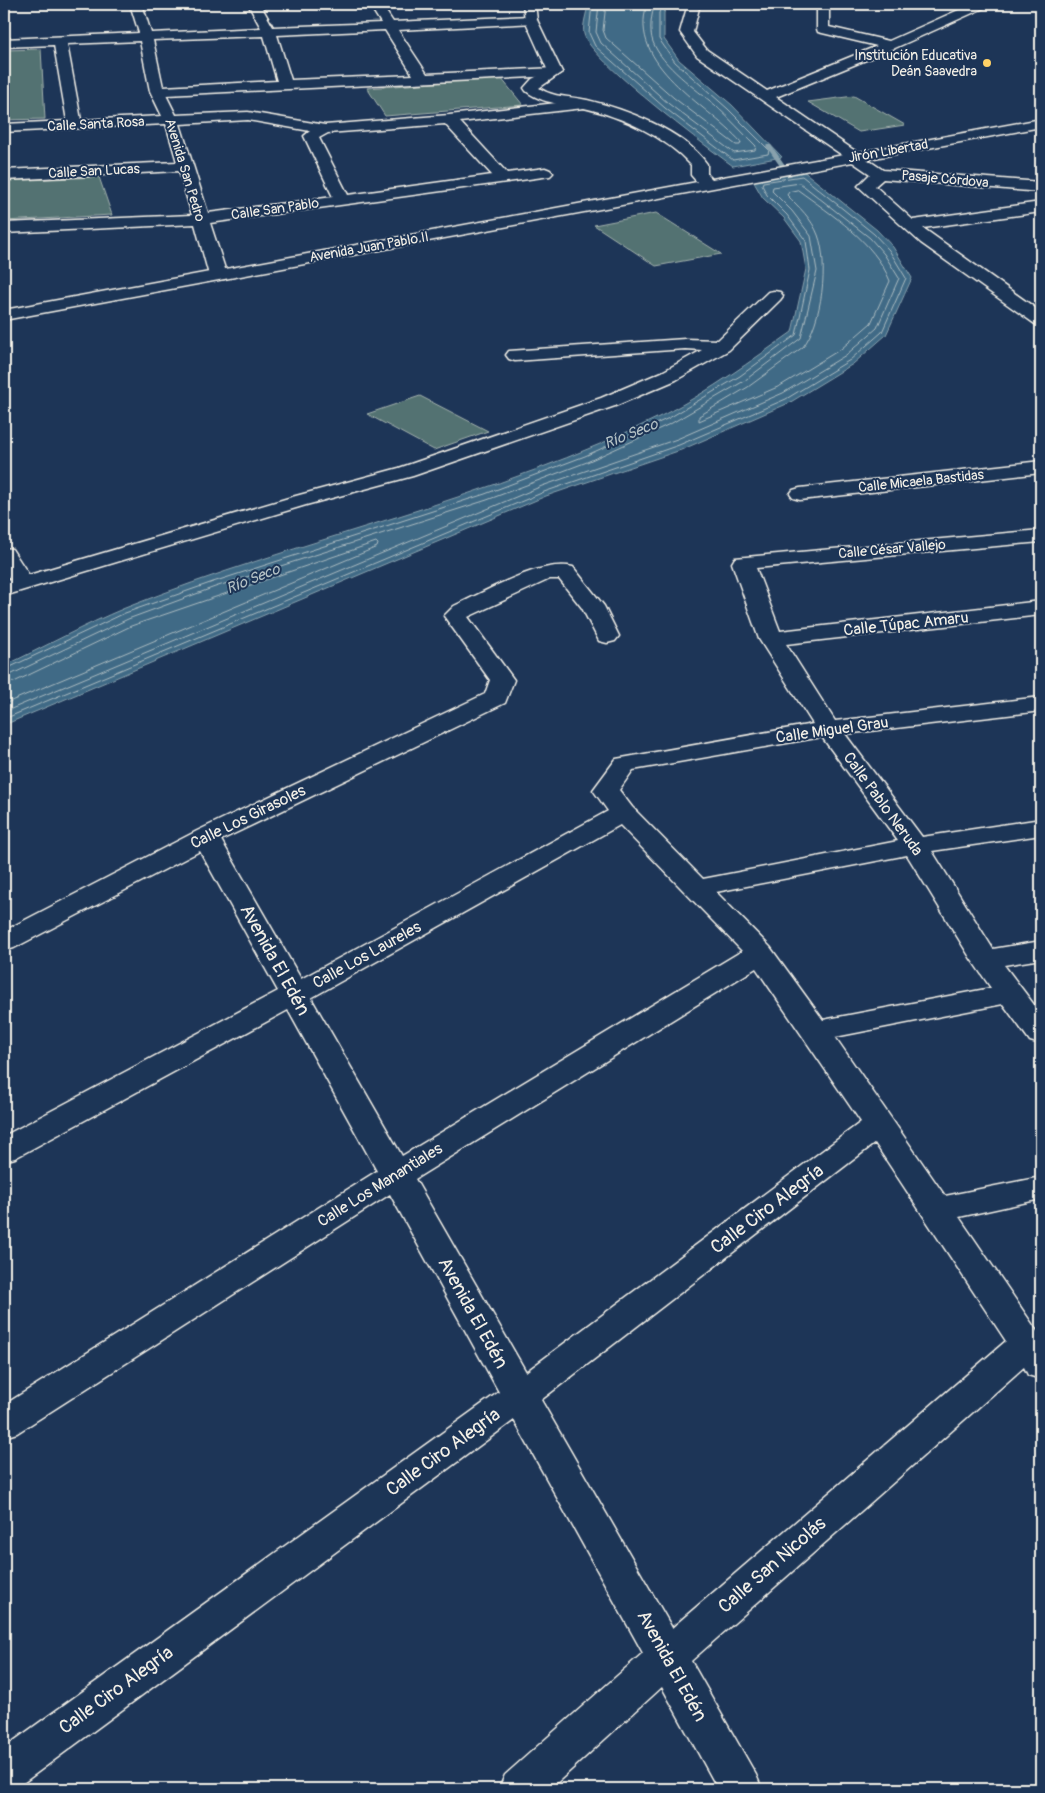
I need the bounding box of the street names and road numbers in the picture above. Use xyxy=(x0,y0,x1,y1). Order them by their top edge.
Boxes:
street label: Calle Santa Rosa xyxy=(47,113,145,135)
street label: Avenida San Pedro xyxy=(161,116,209,224)
street label: Jirón Libertad xyxy=(847,136,929,166)
street label: Calle San Lucas xyxy=(48,160,141,182)
street label: Pasaje Córdova xyxy=(901,167,989,191)
street label: Calle San Pablo xyxy=(230,194,320,224)
street label: Avenida Juan Pablo II xyxy=(308,228,430,266)
street label: Calle Micaela Bastidas xyxy=(857,466,985,496)
street label: Calle César Vallejo xyxy=(838,536,947,562)
street label: Calle Túpac Amaru xyxy=(843,607,969,641)
street label: Calle Miguel Grau xyxy=(774,712,890,748)
street label: Calle Pablo Neruda xyxy=(839,748,927,860)
street label: Calle Los Girasoles xyxy=(187,780,309,854)
street label: Avenida El Edén xyxy=(235,900,315,1020)
street label: Calle Los Laureles xyxy=(309,917,425,993)
street label: Calle Los Manantiales xyxy=(314,1138,446,1232)
street label: Calle Ciro Alegría xyxy=(706,1159,829,1259)
street label: Avenida El Edén xyxy=(433,1253,513,1373)
street label: Calle Ciro Alegría xyxy=(381,1402,505,1502)
street label: Calle San Nicolás xyxy=(713,1511,831,1618)
street label: Avenida El Edén xyxy=(632,1606,712,1726)
street label: Calle Ciro Alegría xyxy=(54,1640,178,1740)

